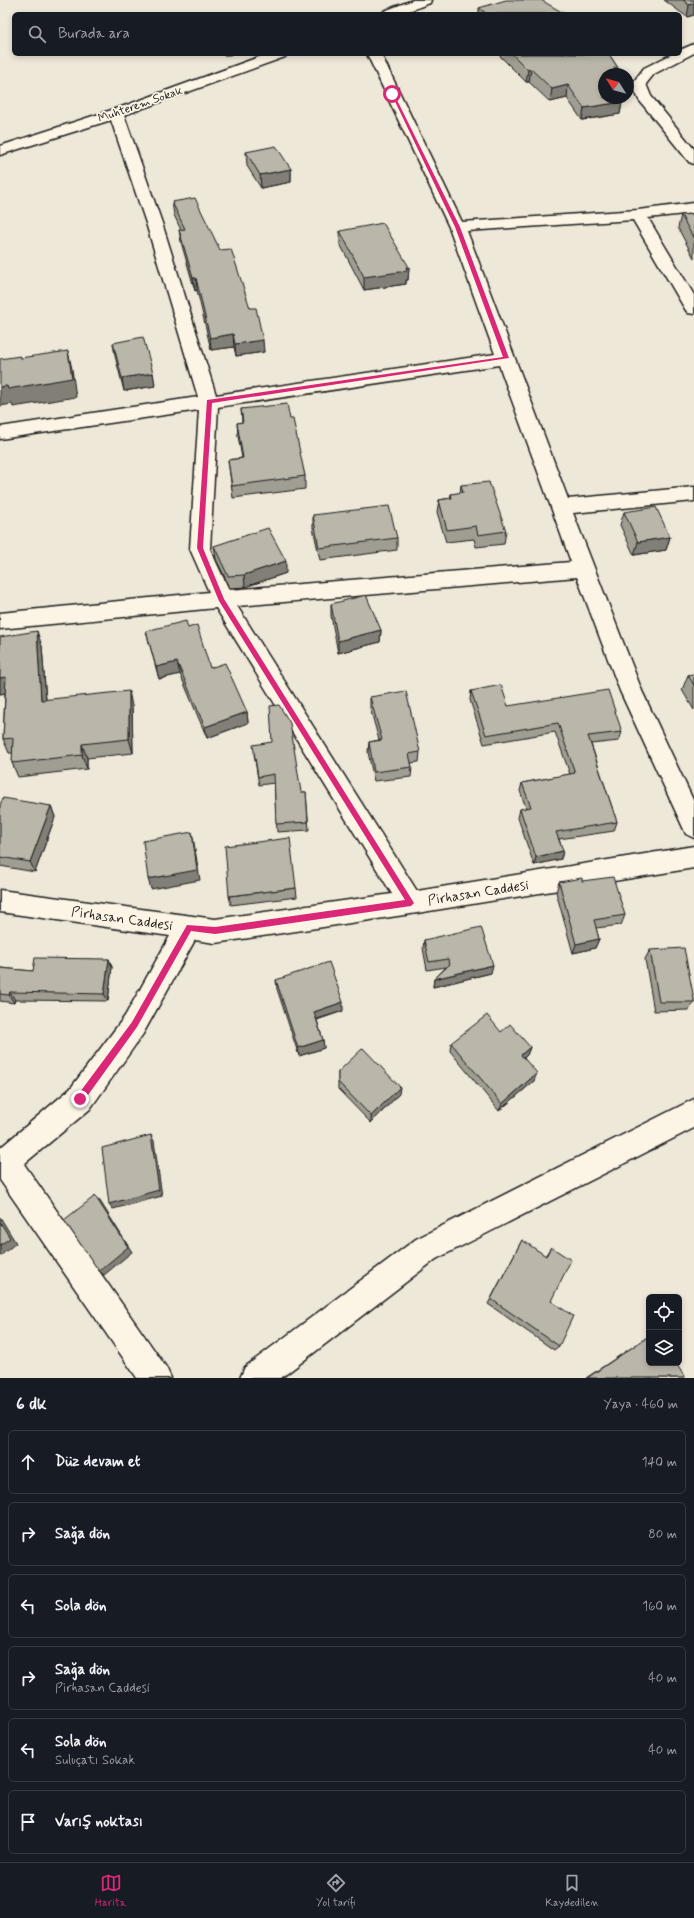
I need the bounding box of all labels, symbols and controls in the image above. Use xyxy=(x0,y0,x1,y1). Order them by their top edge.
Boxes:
search box xyxy=(12,12,682,56)
icon: search xyxy=(26,23,48,45)
text: Burada ara xyxy=(58,24,130,44)
north arrow xyxy=(598,68,634,104)
street label: Muhterem Sokak xyxy=(96,83,185,127)
route start xyxy=(383,85,401,103)
street label: Pirhasan Caddesi xyxy=(426,876,530,910)
street label: Pirhasan Caddesi xyxy=(70,903,174,935)
route end xyxy=(71,1090,89,1108)
map controls xyxy=(646,1294,682,1366)
button: locate xyxy=(646,1294,682,1330)
button: layers xyxy=(646,1330,682,1366)
text: 6 dk xyxy=(16,1393,47,1415)
text: Yaya · 460 m xyxy=(604,1396,678,1413)
icon: ahead xyxy=(17,1451,39,1473)
text: Düz devam et xyxy=(55,1452,140,1472)
text: 140 m xyxy=(642,1454,677,1471)
icon: right xyxy=(17,1523,39,1545)
text: Sağa dön xyxy=(55,1524,110,1544)
text: 80 m xyxy=(648,1526,677,1543)
icon: left xyxy=(17,1595,39,1617)
text: Sola dön xyxy=(55,1596,107,1616)
text: 160 m xyxy=(642,1598,677,1615)
text: Sağa dön xyxy=(55,1660,110,1680)
icon: right xyxy=(17,1667,39,1689)
text: 40 m xyxy=(648,1670,677,1687)
text: Pirhasan Caddesi xyxy=(55,1680,150,1697)
text: Sola dön xyxy=(55,1732,107,1752)
icon: left xyxy=(17,1739,39,1761)
text: 40 m xyxy=(648,1742,677,1759)
text: Suluçatı Sokak xyxy=(55,1752,135,1769)
icon: arrive xyxy=(17,1811,39,1833)
text: Varış noktası xyxy=(55,1812,143,1832)
tab: Harita xyxy=(95,1872,126,1910)
tab: Yol tarifi xyxy=(316,1872,355,1910)
tab: Kaydedilen xyxy=(545,1872,599,1910)

